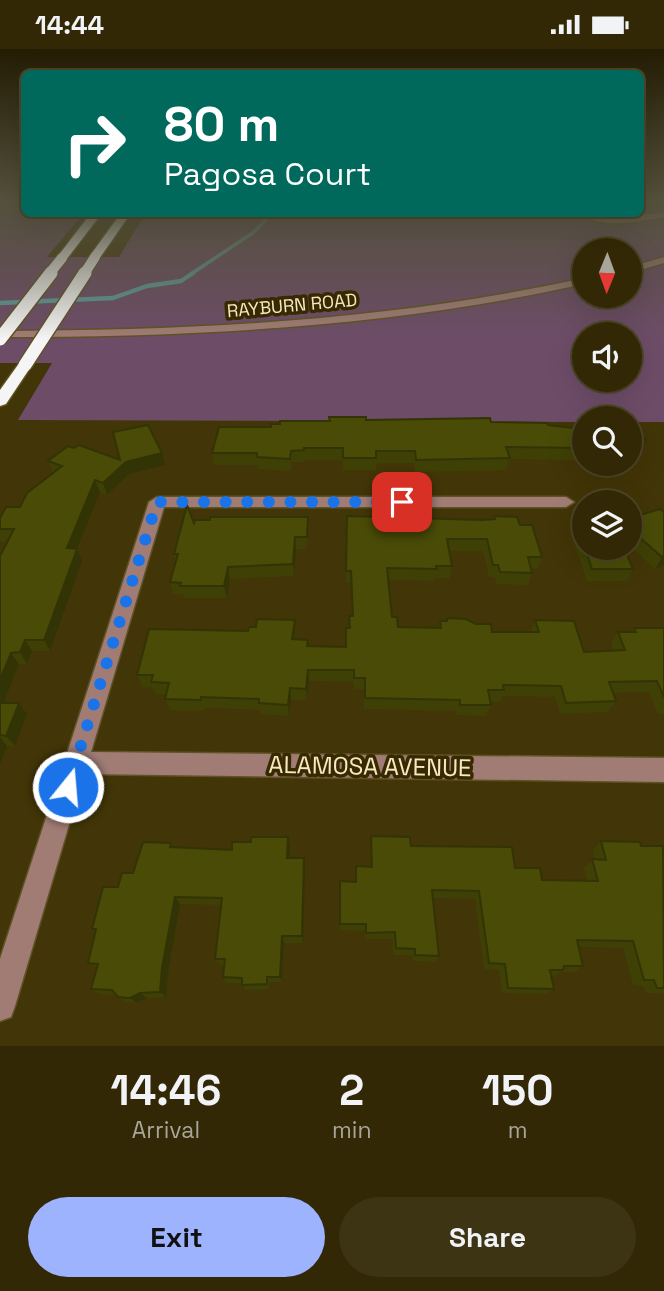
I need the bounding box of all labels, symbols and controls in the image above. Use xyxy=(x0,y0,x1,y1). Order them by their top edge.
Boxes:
text: 14:44 xyxy=(35,8,104,42)
text: 80 m xyxy=(164,93,279,155)
icon: right xyxy=(49,98,140,189)
text: Pagosa Court xyxy=(164,154,371,194)
north arrow xyxy=(572,238,642,308)
map controls xyxy=(572,238,642,560)
street label: RAYBURN ROAD xyxy=(226,288,358,322)
button: sound xyxy=(572,322,642,392)
button: search xyxy=(572,406,642,476)
pin xyxy=(372,472,432,532)
icon: arrive xyxy=(383,483,421,521)
button: layers xyxy=(572,490,642,560)
street label: ALAMOSA AVENUE xyxy=(268,749,472,783)
position arrow xyxy=(31,750,105,824)
text: 14:46 xyxy=(111,1064,221,1117)
text: 2 xyxy=(339,1064,364,1117)
text: 150 xyxy=(482,1064,553,1117)
text: Arrival xyxy=(132,1115,200,1145)
text: min xyxy=(332,1115,372,1145)
text: m xyxy=(508,1115,528,1145)
button: Exit xyxy=(28,1197,325,1277)
button: Share xyxy=(339,1197,636,1277)

